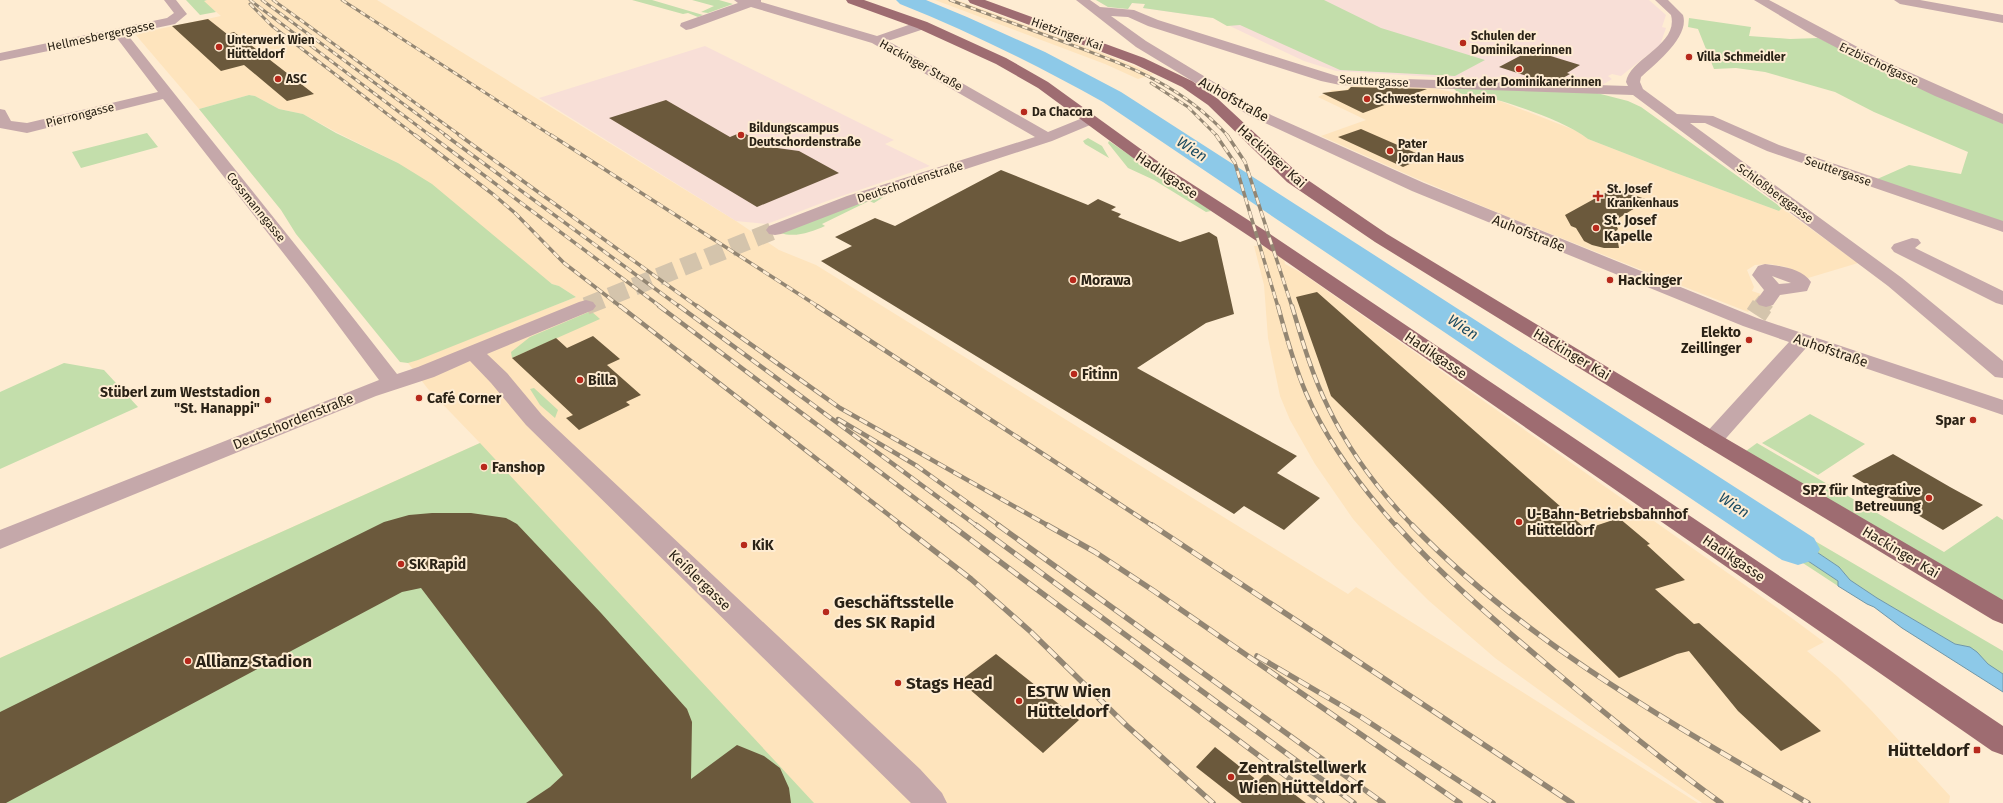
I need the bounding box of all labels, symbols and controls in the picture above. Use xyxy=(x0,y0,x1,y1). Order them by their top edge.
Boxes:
street label: Hietzinger Kai xyxy=(1029,15,1105,53)
street label: Hellmesbergergasse xyxy=(46,18,156,54)
place label: Schulen der Dominikanerinnen xyxy=(1471,29,1572,57)
place label: Unterwerk Wien Hütteldorf xyxy=(227,33,315,61)
street label: Hackinger Straße xyxy=(877,36,965,94)
marker: Schulen der Dominikanerinnen xyxy=(1458,38,1468,48)
street label: Erzbischofgasse xyxy=(1837,39,1921,89)
marker: Unterwerk Wien Hütteldorf xyxy=(214,42,224,52)
place label: Villa Schmeidler xyxy=(1696,50,1786,64)
marker: Villa Schmeidler xyxy=(1684,52,1694,62)
marker: Kloster der Dominikanerinnen xyxy=(1514,64,1524,74)
place label: ASC xyxy=(285,72,307,86)
street label: Seuttergasse xyxy=(1339,72,1409,90)
street label: Auhofstraße xyxy=(1196,73,1272,126)
marker: ASC xyxy=(273,74,283,84)
place label: Kloster der Dominikanerinnen xyxy=(1437,75,1602,89)
place label: Schwesternwohnheim xyxy=(1375,92,1496,106)
marker: Schwesternwohnheim xyxy=(1362,94,1372,104)
street label: Pierrongasse xyxy=(44,100,116,130)
place label: Da Chacora xyxy=(1032,105,1093,119)
marker: Da Chacora xyxy=(1019,107,1029,117)
place label: Bildungscampus Deutschordenstraße xyxy=(749,121,861,149)
street label: Hackinger Kai xyxy=(1234,121,1310,192)
marker: Bildungscampus Deutschordenstraße xyxy=(736,130,746,140)
water label: Wien xyxy=(1173,132,1211,166)
place label: Pater Jordan Haus xyxy=(1397,137,1464,165)
marker: Pater Jordan Haus xyxy=(1385,146,1395,156)
street label: Hadikgasse xyxy=(1132,148,1201,202)
street label: Seuttergasse xyxy=(1803,153,1873,189)
street label: Deutschordenstraße xyxy=(855,158,965,206)
street label: Schloßberggasse xyxy=(1734,161,1816,225)
street label: Cossmanngasse xyxy=(224,169,288,245)
place label: St. Josef Krankenhaus xyxy=(1607,182,1679,210)
marker: St. Josef Krankenhaus xyxy=(1592,190,1604,202)
street label: Auhofstraße xyxy=(1490,211,1568,256)
place label: St. Josef Kapelle xyxy=(1604,212,1658,245)
marker: St. Josef Kapelle xyxy=(1591,223,1601,233)
place label: Morawa xyxy=(1081,272,1131,289)
place label: Hackinger xyxy=(1618,272,1683,289)
marker: Morawa xyxy=(1068,275,1078,285)
marker: Hackinger xyxy=(1605,275,1615,285)
water label: Wien xyxy=(1444,310,1482,344)
place label: Elekto Zeillinger xyxy=(1681,324,1741,357)
street label: Hackinger Kai xyxy=(1530,325,1613,384)
street label: Hadikgasse xyxy=(1401,328,1470,382)
street label: Auhofstraße xyxy=(1792,330,1870,371)
marker: Elekto Zeillinger xyxy=(1744,335,1754,345)
place label: Fitinn xyxy=(1082,366,1118,383)
marker: Fitinn xyxy=(1069,369,1079,379)
place label: Billa xyxy=(588,372,617,389)
marker: Billa xyxy=(575,375,585,385)
place label: Stüberl zum Weststadion "St. Hanappi" xyxy=(100,384,260,417)
street label: Deutschordenstraße xyxy=(230,389,356,453)
place label: Café Corner xyxy=(427,390,502,407)
marker: Café Corner xyxy=(414,393,424,403)
marker: Stüberl zum Weststadion "St. Hanappi" xyxy=(263,395,273,405)
place label: Spar xyxy=(1935,412,1965,429)
marker: Spar xyxy=(1968,415,1978,425)
place label: Fanshop xyxy=(492,459,545,476)
marker: Fanshop xyxy=(479,462,489,472)
place label: SPZ für Integrative Betreuung xyxy=(1803,482,1921,515)
water label: Wien xyxy=(1715,488,1753,522)
marker: SPZ für Integrative Betreuung xyxy=(1924,493,1934,503)
place label: U-Bahn-Betriebsbahnhof Hütteldorf xyxy=(1527,506,1689,539)
marker: U-Bahn-Betriebsbahnhof Hütteldorf xyxy=(1514,517,1524,527)
street label: Hackinger Kai xyxy=(1859,523,1942,582)
street label: Hadikgasse xyxy=(1699,531,1768,585)
place label: KiK xyxy=(752,537,775,554)
marker: KiK xyxy=(739,540,749,550)
street label: Keißlergasse xyxy=(665,547,734,614)
place label: SK Rapid xyxy=(409,556,466,573)
marker: SK Rapid xyxy=(396,559,406,569)
place label: Geschäftsstelle des SK Rapid xyxy=(834,592,954,633)
marker: Geschäftsstelle des SK Rapid xyxy=(821,607,831,617)
place label: Allianz Stadion xyxy=(195,651,312,672)
marker: Allianz Stadion xyxy=(183,656,193,666)
place label: Stags Head xyxy=(906,673,993,694)
marker: Stags Head xyxy=(893,678,903,688)
place label: ESTW Wien Hütteldorf xyxy=(1027,681,1111,722)
marker: ESTW Wien Hütteldorf xyxy=(1014,696,1024,706)
place label: Hütteldorf xyxy=(1888,740,1971,761)
marker: Hütteldorf xyxy=(1972,745,1982,755)
place label: Zentralstellwerk Wien Hütteldorf xyxy=(1239,757,1367,798)
marker: Zentralstellwerk Wien Hütteldorf xyxy=(1226,772,1236,782)

